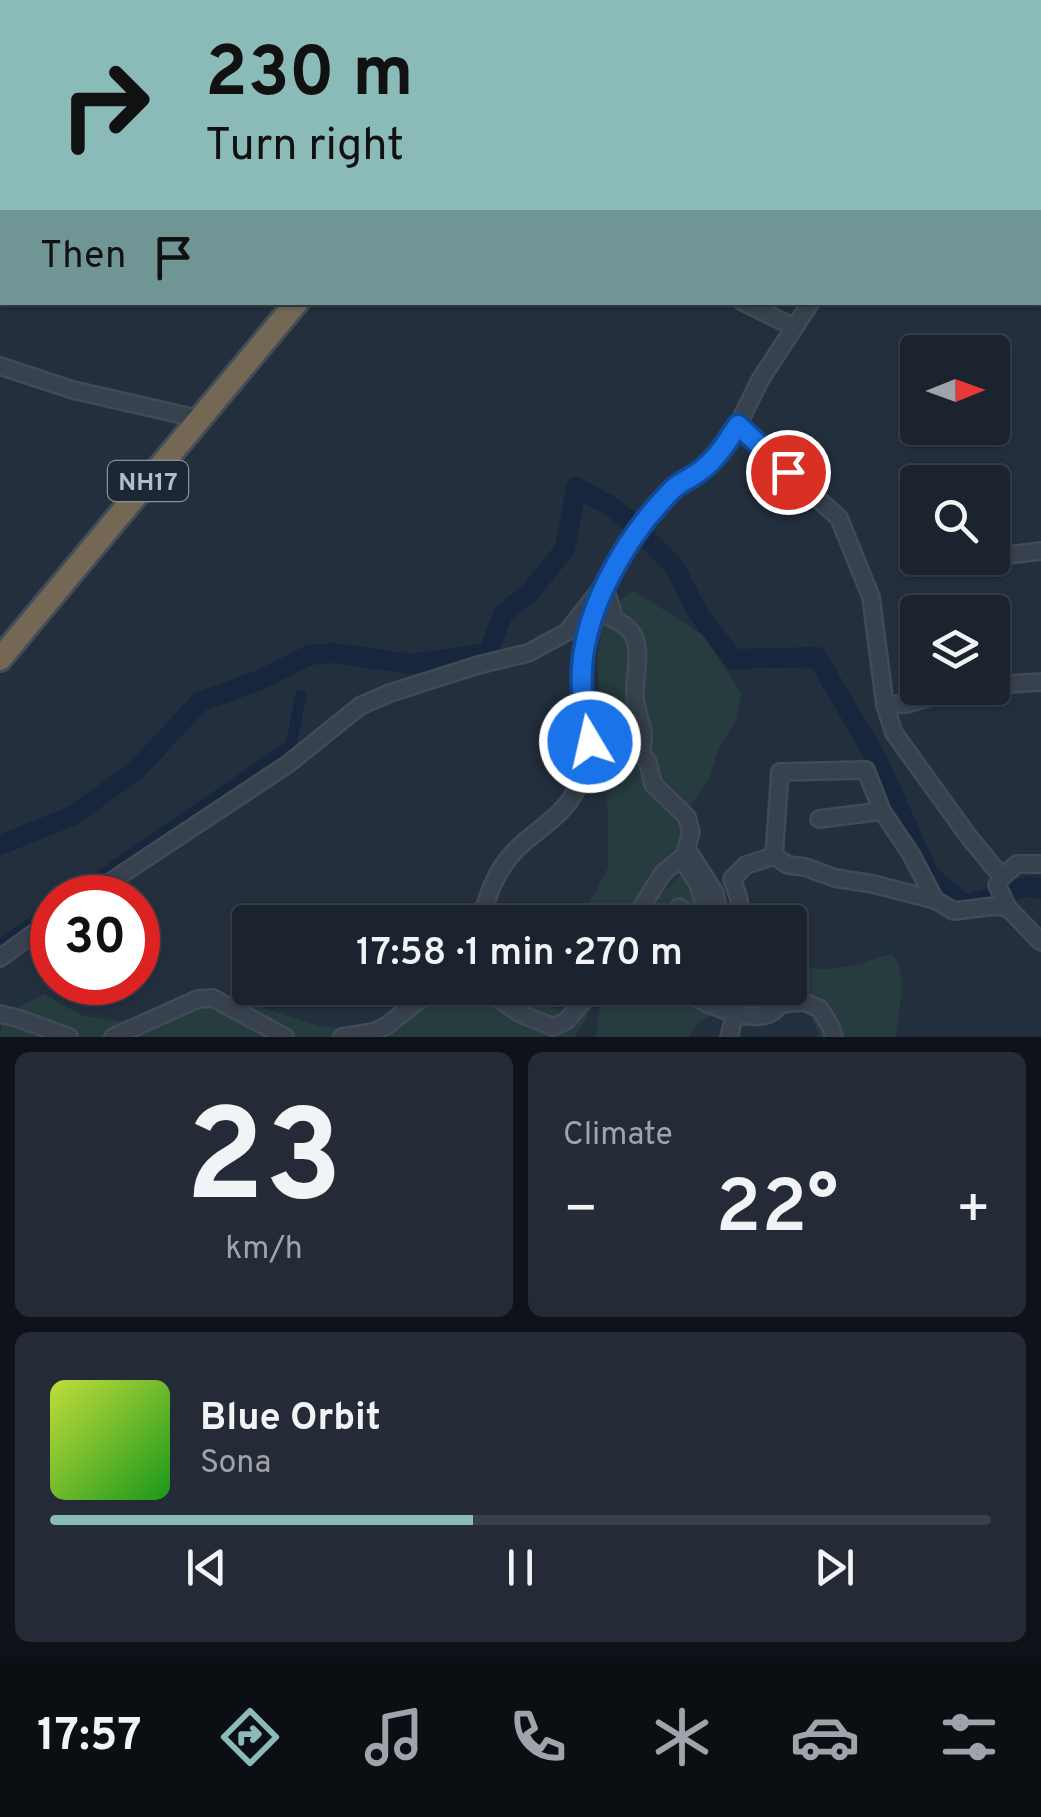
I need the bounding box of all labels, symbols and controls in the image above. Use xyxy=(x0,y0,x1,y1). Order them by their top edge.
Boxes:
text: 230 m xyxy=(205,32,414,121)
icon: right xyxy=(40,40,170,170)
text: Turn right xyxy=(205,119,404,176)
icon: arrive xyxy=(146,230,201,285)
text: Then xyxy=(40,233,126,282)
north arrow xyxy=(900,335,1010,445)
map controls xyxy=(900,335,1010,705)
pin xyxy=(746,430,831,515)
icon: arrive xyxy=(761,445,816,500)
road number: NH17 xyxy=(108,461,188,501)
button: search xyxy=(900,465,1010,575)
button: layers xyxy=(900,595,1010,705)
position arrow xyxy=(538,690,642,794)
speed limit sign: 30 xyxy=(30,875,160,1005)
text: 17:58 · 1 min · 270 m xyxy=(356,930,683,979)
text: 23 xyxy=(185,1082,343,1247)
text: Climate xyxy=(563,1116,673,1156)
text: 22° xyxy=(716,1164,838,1259)
text: − xyxy=(563,1177,598,1247)
text: + xyxy=(956,1177,991,1247)
text: km/h xyxy=(225,1230,303,1270)
text: Blue Orbit xyxy=(200,1395,381,1444)
text: Sona xyxy=(200,1444,271,1484)
icon: previous xyxy=(179,1540,234,1595)
icon: pause xyxy=(493,1540,548,1595)
icon: next xyxy=(807,1540,862,1595)
icon: directions xyxy=(215,1702,285,1772)
icon: music xyxy=(359,1702,429,1772)
icon: phone xyxy=(503,1702,573,1772)
icon: climate xyxy=(647,1702,717,1772)
icon: car xyxy=(790,1702,860,1772)
icon: filters xyxy=(934,1702,1004,1772)
text: 17:57 xyxy=(37,1709,142,1766)

